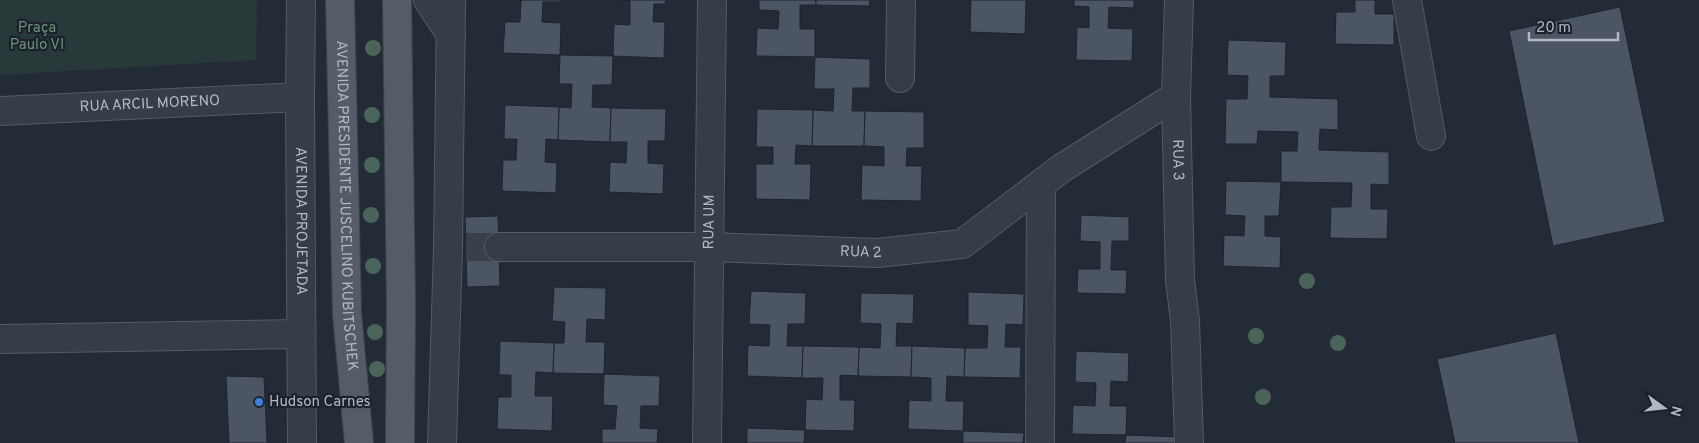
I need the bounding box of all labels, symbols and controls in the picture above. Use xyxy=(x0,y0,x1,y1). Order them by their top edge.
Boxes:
scale bar xyxy=(1529,10,1618,42)
park label: Praça Paulo VI xyxy=(10,19,64,55)
text: 20 m xyxy=(1536,19,1571,38)
street label: AVENIDA PRESIDENTE JUSCELINO KUBITSCHEK xyxy=(331,40,362,372)
street label: RUA ARCIL MORENO xyxy=(79,91,220,117)
street label: RUA 3 xyxy=(1167,139,1187,181)
street label: AVENIDA PROJETADA xyxy=(291,147,311,295)
street label: RUA UM xyxy=(700,194,719,250)
street label: RUA 2 xyxy=(840,242,883,263)
north arrow xyxy=(1639,383,1689,433)
place label: Hudson Carnes xyxy=(269,393,371,412)
marker: Hudson Carnes xyxy=(253,396,265,408)
text: N xyxy=(1666,404,1685,418)

